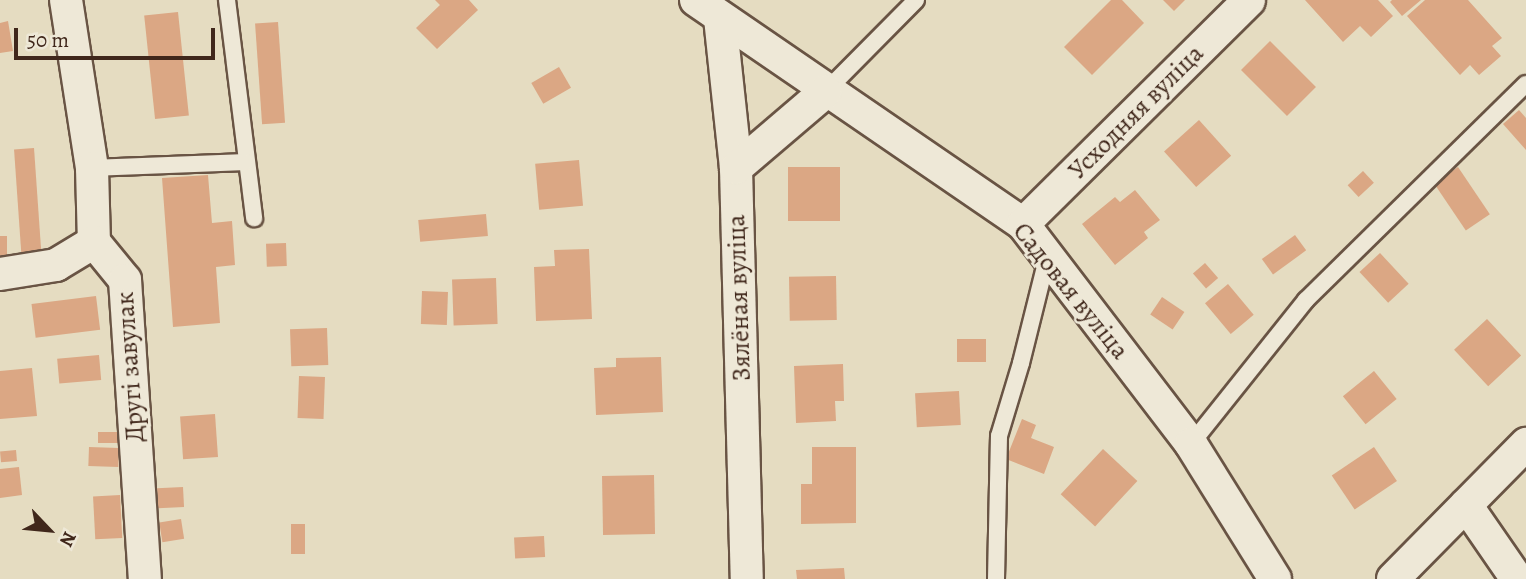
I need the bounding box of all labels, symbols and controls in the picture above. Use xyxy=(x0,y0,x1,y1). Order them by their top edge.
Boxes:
scale bar xyxy=(18,14,219,58)
text: 50 m xyxy=(27,26,69,54)
street label: Усходняя вуліца xyxy=(1062,38,1210,186)
street label: Зялёная вуліца xyxy=(721,214,757,382)
street label: Садовая вуліца xyxy=(1006,216,1136,366)
street label: Другі завулак xyxy=(109,291,151,443)
north arrow xyxy=(14,495,84,565)
text: N xyxy=(53,527,83,551)

